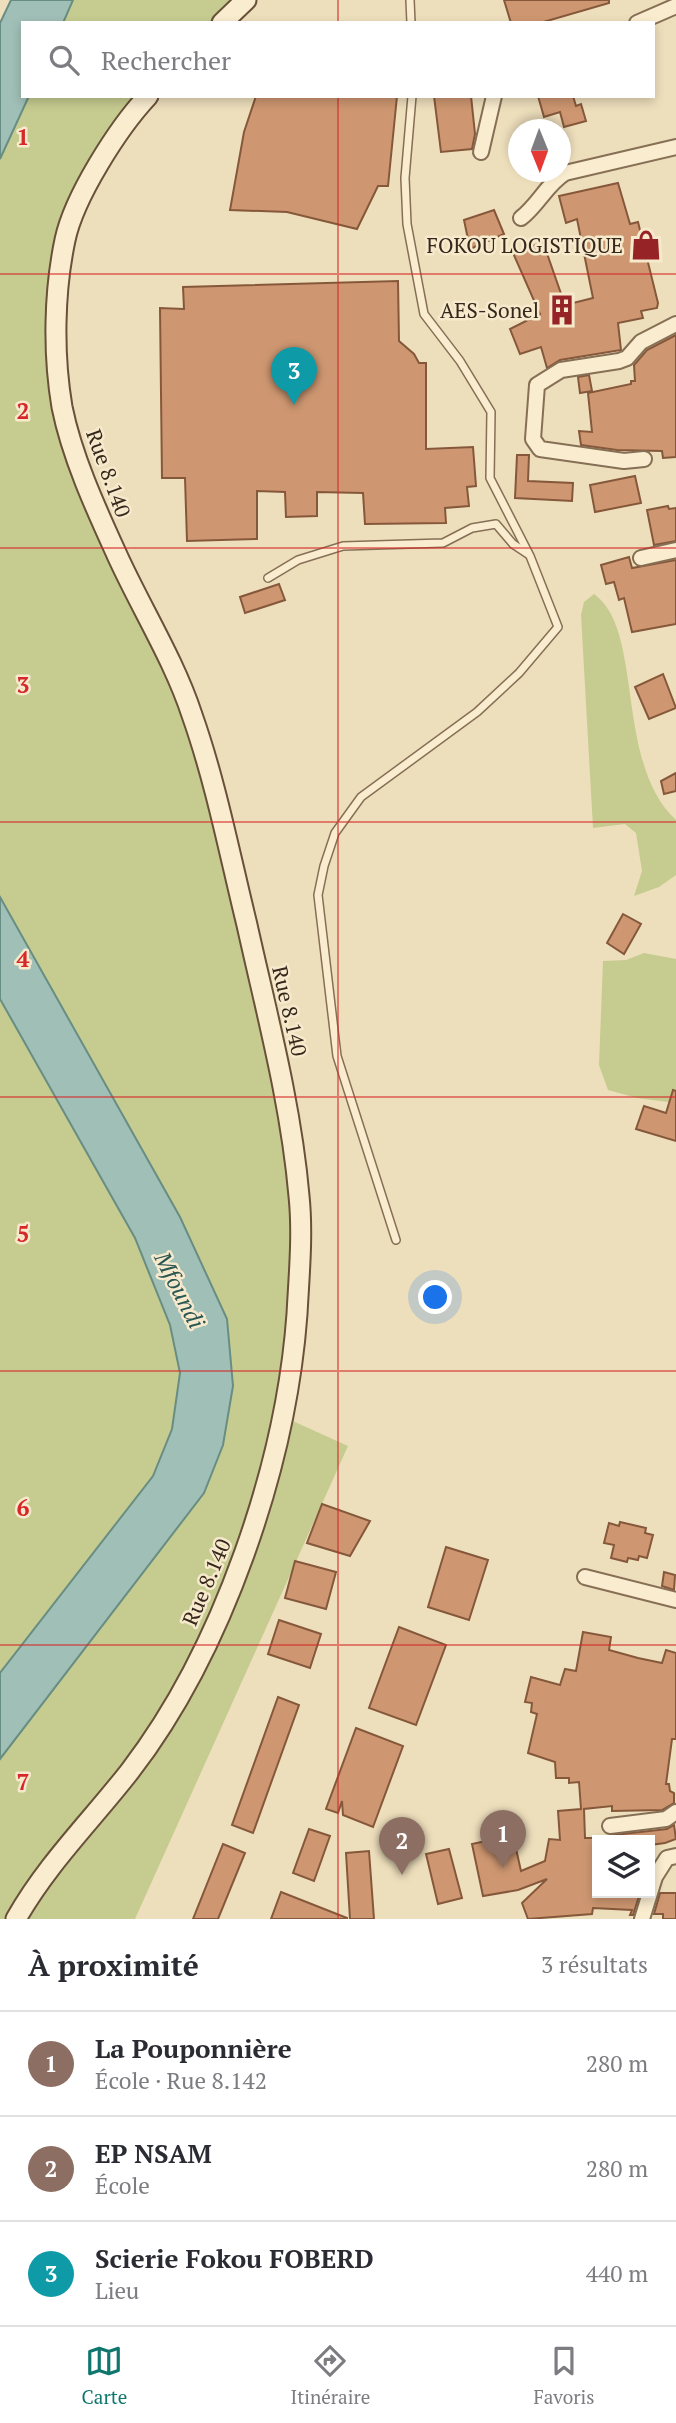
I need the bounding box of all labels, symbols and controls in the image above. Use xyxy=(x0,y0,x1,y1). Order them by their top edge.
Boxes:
search box xyxy=(21,21,655,98)
icon: search xyxy=(45,41,83,79)
text: Rechercher xyxy=(101,43,231,77)
north arrow xyxy=(508,119,571,182)
text: 1 xyxy=(17,121,30,152)
shop icon: FOKOU LOGISTIQUE xyxy=(629,228,663,262)
place label: FOKOU LOGISTIQUE xyxy=(426,231,623,259)
building icon: AES-Sonel xyxy=(545,293,579,327)
place label: AES-Sonel xyxy=(440,296,539,324)
pin: 3 xyxy=(271,347,317,405)
text: 2 xyxy=(17,395,30,426)
street label: Rue 8.140 xyxy=(80,425,138,521)
text: 3 xyxy=(17,669,30,700)
text: 4 xyxy=(17,943,30,974)
street label: Rue 8.140 xyxy=(266,963,314,1059)
text: 5 xyxy=(17,1218,30,1249)
water label: Mfoundi xyxy=(147,1245,213,1334)
your location xyxy=(418,1280,452,1314)
text: 6 xyxy=(17,1492,30,1523)
street label: Rue 8.140 xyxy=(175,1534,237,1630)
text: 7 xyxy=(17,1766,30,1797)
pin: 1 xyxy=(480,1810,526,1868)
pin: 2 xyxy=(379,1817,425,1875)
map controls xyxy=(592,1835,655,1898)
button: layers xyxy=(592,1835,655,1898)
text: À proximité xyxy=(28,1945,199,1985)
text: 3 résultats xyxy=(541,1949,648,1980)
text: La Pouponnière xyxy=(95,2031,292,2065)
text: 1 xyxy=(45,2048,58,2079)
text: 280 m xyxy=(586,2048,648,2079)
text: École · Rue 8.142 xyxy=(95,2065,267,2096)
text: EP NSAM xyxy=(95,2136,212,2170)
text: 2 xyxy=(45,2153,58,2184)
text: 280 m xyxy=(586,2153,648,2184)
text: École xyxy=(95,2170,150,2201)
text: Scierie Fokou FOBERD xyxy=(95,2241,374,2275)
text: 3 xyxy=(45,2258,58,2289)
text: 440 m xyxy=(586,2258,648,2289)
text: Lieu xyxy=(95,2275,139,2306)
tab: Carte xyxy=(82,2342,127,2409)
tab: Itinéraire xyxy=(290,2342,370,2409)
tab: Favoris xyxy=(533,2342,594,2409)

